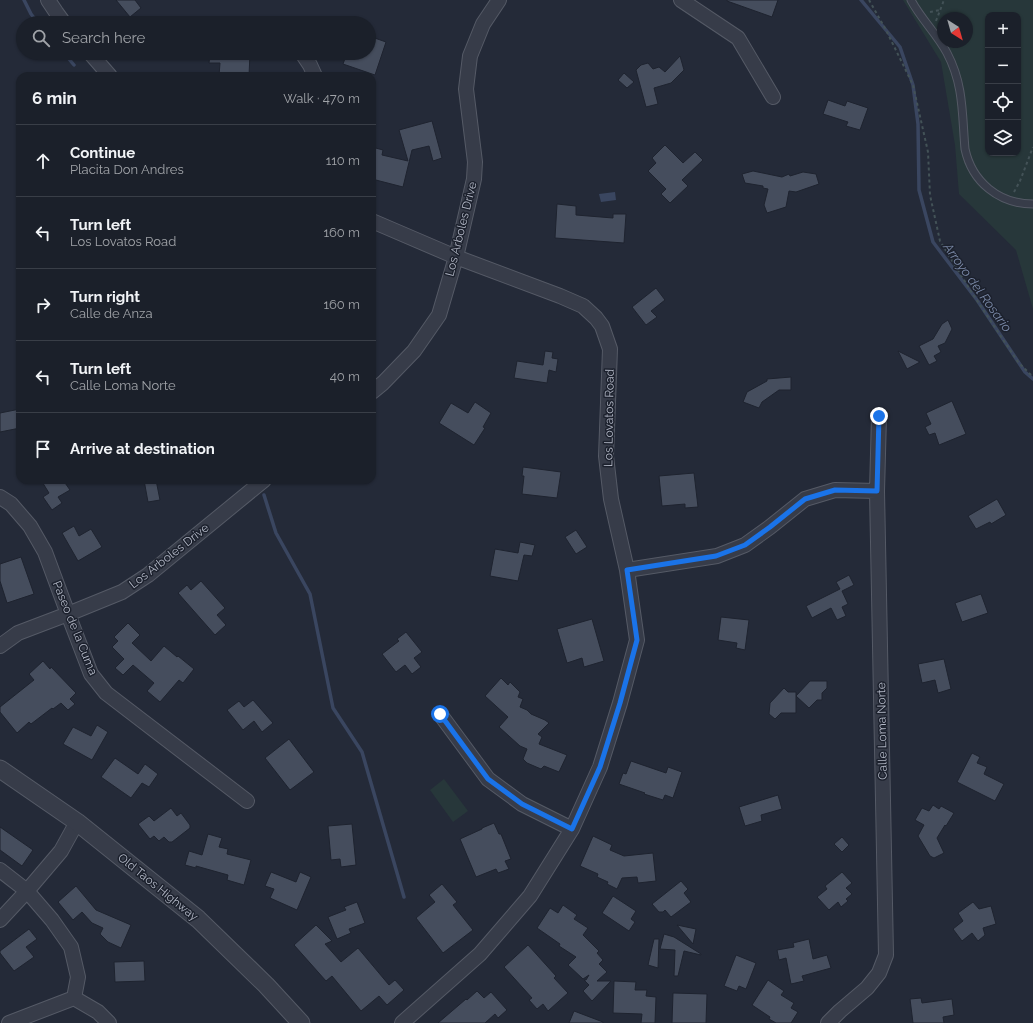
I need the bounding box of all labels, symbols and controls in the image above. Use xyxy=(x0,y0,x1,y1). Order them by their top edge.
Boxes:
north arrow xyxy=(937,12,973,48)
map controls xyxy=(985,12,1021,156)
button: + xyxy=(985,12,1021,48)
search box xyxy=(16,16,376,60)
icon: search xyxy=(30,27,52,49)
text: Search here xyxy=(62,29,145,47)
button: − xyxy=(985,48,1021,84)
button: locate xyxy=(985,84,1021,120)
text: 6 min xyxy=(32,88,77,108)
text: Walk · 470 m xyxy=(283,91,360,106)
button: layers xyxy=(985,120,1021,156)
text: Continue xyxy=(70,144,135,162)
icon: ahead xyxy=(32,150,54,172)
text: 110 m xyxy=(326,153,360,168)
text: Placita Don Andres xyxy=(70,162,184,177)
street label: Los Arboles Drive xyxy=(442,180,480,278)
text: Turn left xyxy=(70,216,131,234)
icon: left xyxy=(32,222,54,244)
text: 160 m xyxy=(323,225,360,240)
text: Los Lovatos Road xyxy=(70,234,176,249)
water label: Arroyo del Rosario xyxy=(940,239,1015,335)
text: Turn right xyxy=(70,288,140,306)
icon: right xyxy=(32,294,54,316)
text: 160 m xyxy=(323,297,360,312)
text: Calle de Anza xyxy=(70,306,153,321)
text: Turn left xyxy=(70,360,131,378)
icon: left xyxy=(32,366,54,388)
text: 40 m xyxy=(330,369,360,384)
street label: Los Lovatos Road xyxy=(601,369,617,467)
text: Calle Loma Norte xyxy=(70,378,176,393)
route end xyxy=(870,407,888,425)
icon: arrive xyxy=(32,438,54,460)
text: Arrive at destination xyxy=(70,440,215,458)
street label: Los Arboles Drive xyxy=(126,521,212,591)
street label: Paseo de la Cuma xyxy=(50,579,100,677)
street label: Calle Loma Norte xyxy=(874,682,890,780)
route start xyxy=(431,705,449,723)
street label: Old Taos Highway xyxy=(115,850,201,924)

